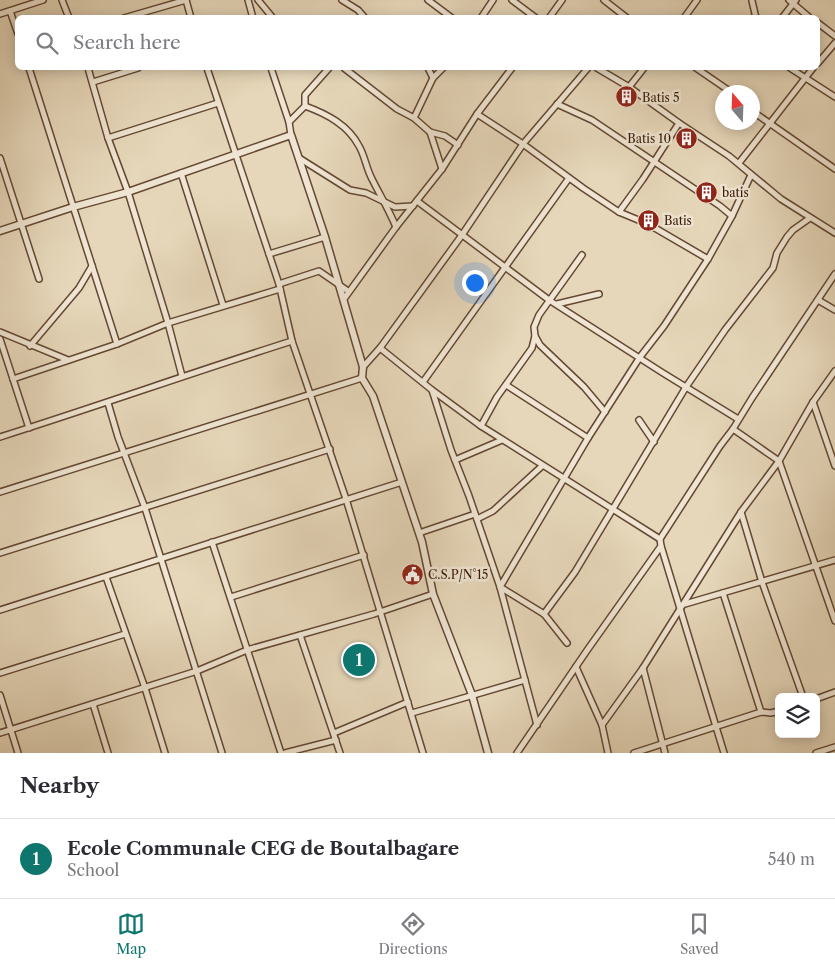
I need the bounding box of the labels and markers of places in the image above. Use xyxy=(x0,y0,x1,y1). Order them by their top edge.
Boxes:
building icon: Batis 5 xyxy=(614,85,638,109)
place label: Batis 5 xyxy=(642,90,680,105)
building icon: Batis 10 xyxy=(675,126,699,150)
place label: Batis 10 xyxy=(627,131,671,146)
building icon: batis xyxy=(694,180,718,204)
place label: batis xyxy=(722,185,749,200)
building icon: Batis xyxy=(636,208,660,232)
place label: Batis xyxy=(664,213,692,228)
public building icon: C.S.P/N°15 xyxy=(400,562,424,586)
place label: C.S.P/N°15 xyxy=(428,567,488,582)
pin: 1 xyxy=(343,641,375,679)

